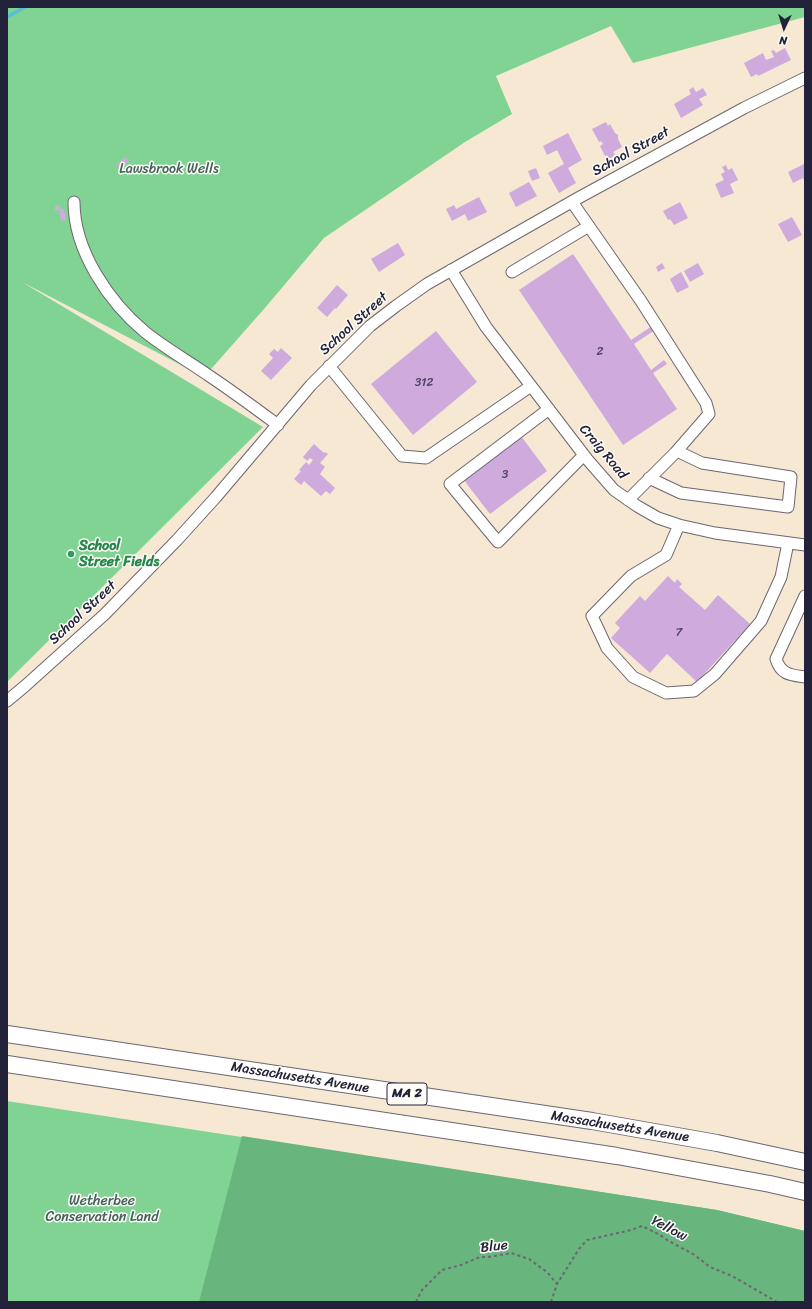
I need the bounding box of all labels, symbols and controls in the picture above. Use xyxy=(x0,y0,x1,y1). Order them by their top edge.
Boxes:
north arrow xyxy=(764,8,804,48)
text: N xyxy=(779,31,788,50)
street label: School Street xyxy=(589,124,673,180)
park label: Lawsbrook Wells xyxy=(119,161,219,177)
street label: School Street xyxy=(317,289,391,359)
house number: 2 xyxy=(597,345,603,359)
house number: 312 xyxy=(415,376,433,390)
street label: Craig Road xyxy=(575,421,631,483)
house number: 3 xyxy=(502,468,508,482)
place label: School Street Fields xyxy=(79,538,159,570)
marker: School Street Fields xyxy=(66,549,76,559)
street label: School Street xyxy=(46,578,120,648)
house number: 7 xyxy=(676,626,682,640)
street label: Massachusetts Avenue xyxy=(230,1059,370,1097)
road number: MA 2 xyxy=(387,1083,427,1105)
street label: Massachusetts Avenue xyxy=(550,1108,690,1146)
park label: Wetherbee Conservation Land xyxy=(45,1193,159,1226)
street label: Yellow xyxy=(648,1213,690,1245)
street label: Blue xyxy=(479,1237,509,1257)

